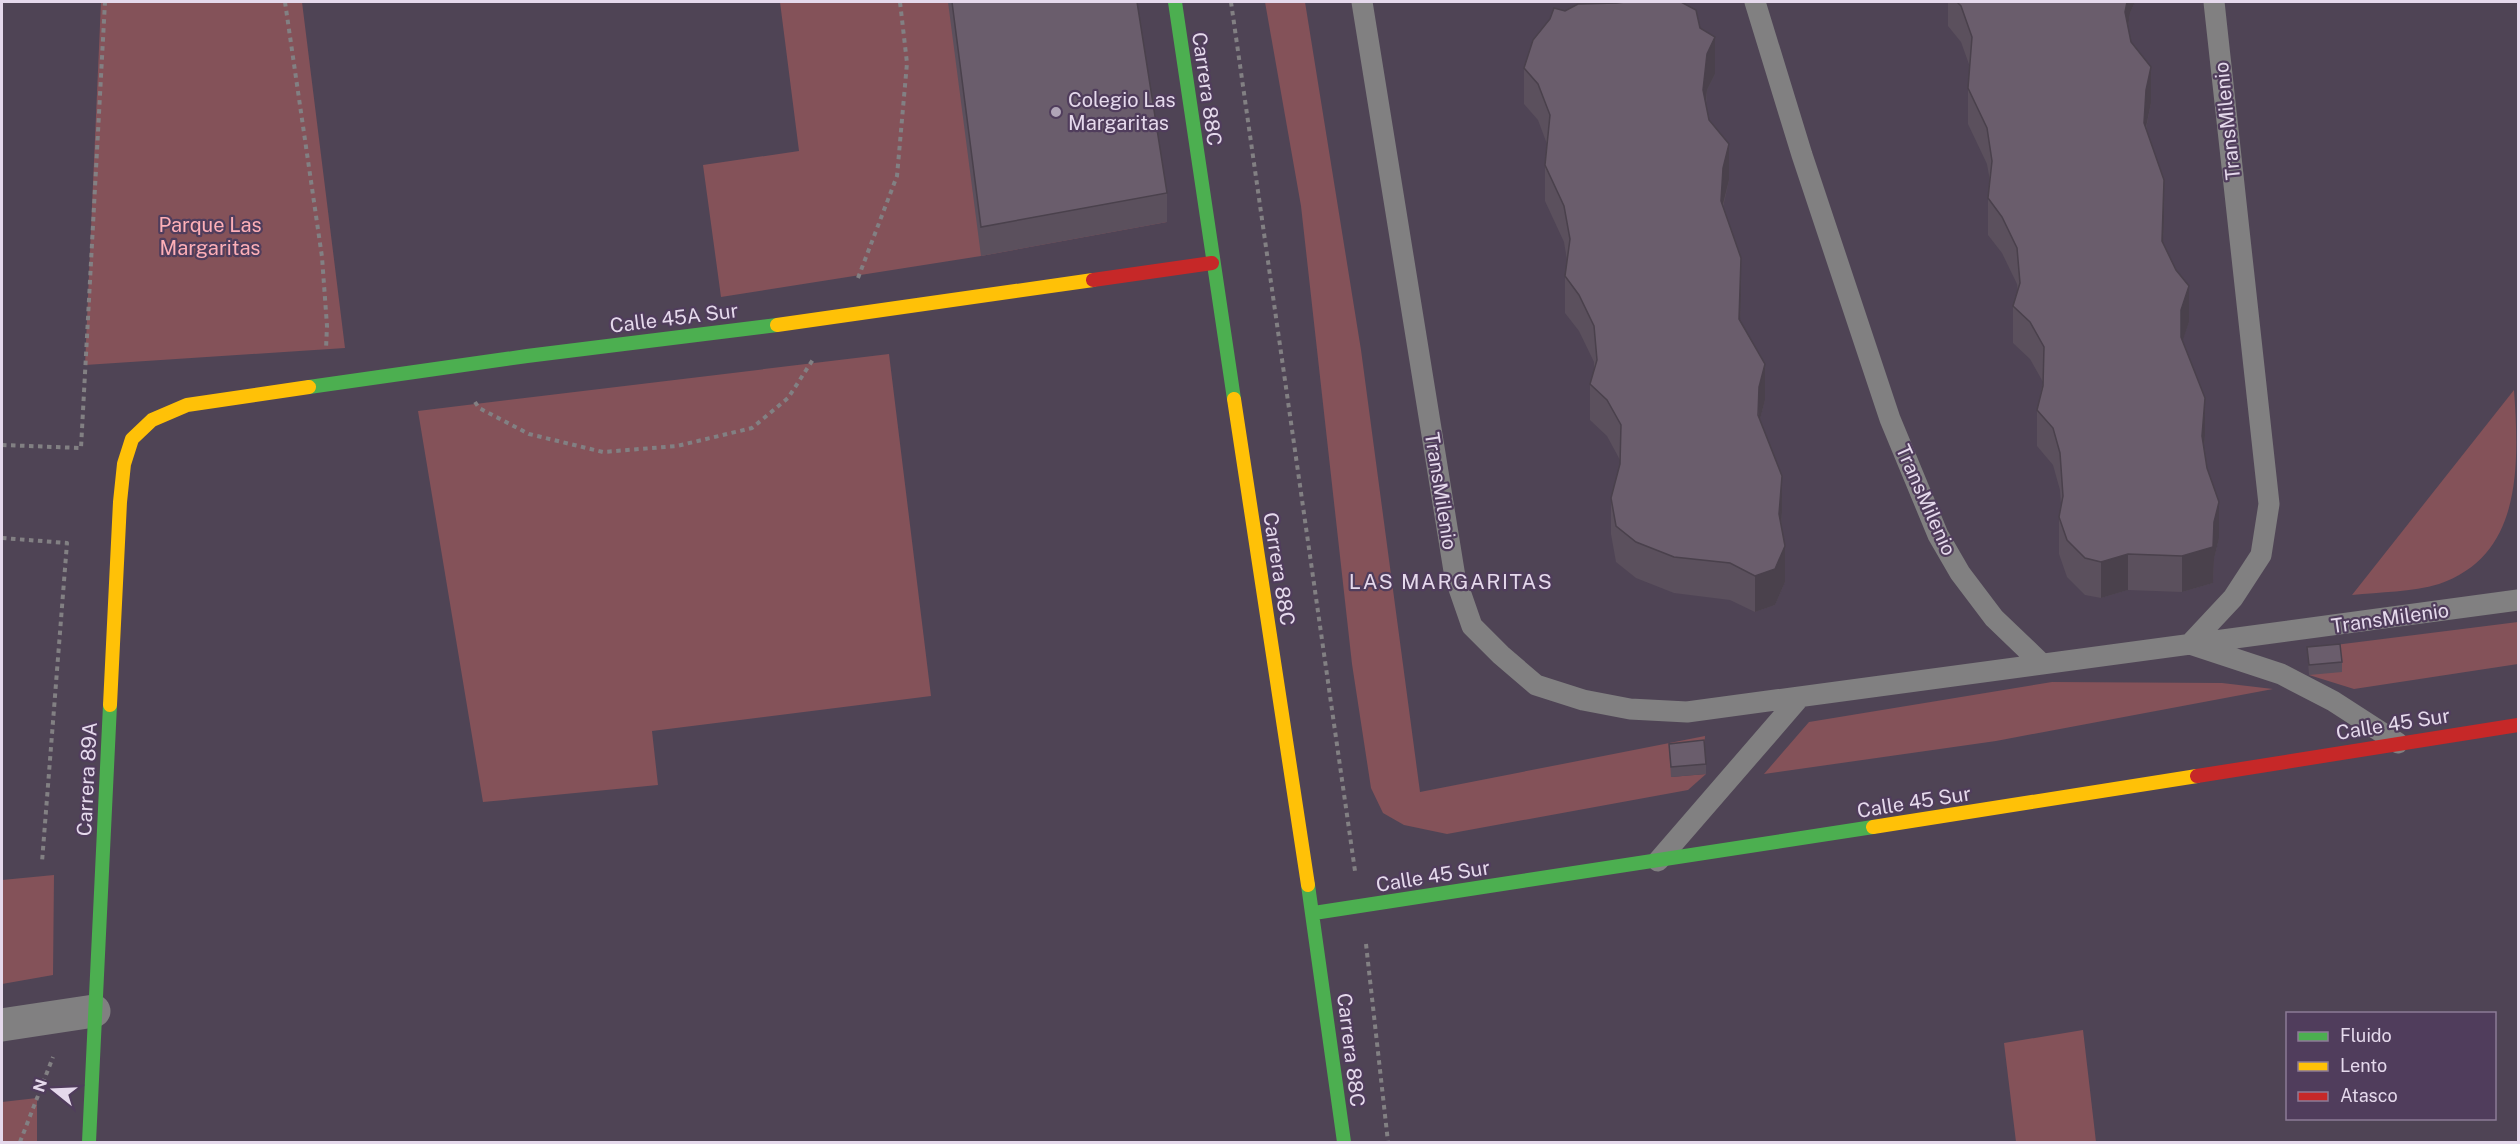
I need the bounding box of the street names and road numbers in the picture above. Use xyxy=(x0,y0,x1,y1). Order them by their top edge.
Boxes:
street label: Carrera 88C xyxy=(1187,31,1227,147)
street label: TransMilenio xyxy=(2209,61,2245,181)
street label: Calle 45A Sur xyxy=(608,298,740,338)
street label: TransMilenio xyxy=(1420,430,1462,552)
street label: TransMilenio xyxy=(1891,441,1961,559)
street label: Carrera 88C xyxy=(1258,511,1300,627)
street label: TransMilenio xyxy=(2330,598,2450,638)
street label: Calle 45 Sur xyxy=(2334,703,2452,745)
street label: Carrera 89A xyxy=(72,721,102,837)
street label: Calle 45 Sur xyxy=(1855,781,1973,823)
street label: Calle 45 Sur xyxy=(1374,855,1492,897)
street label: Carrera 88C xyxy=(1332,992,1370,1108)

